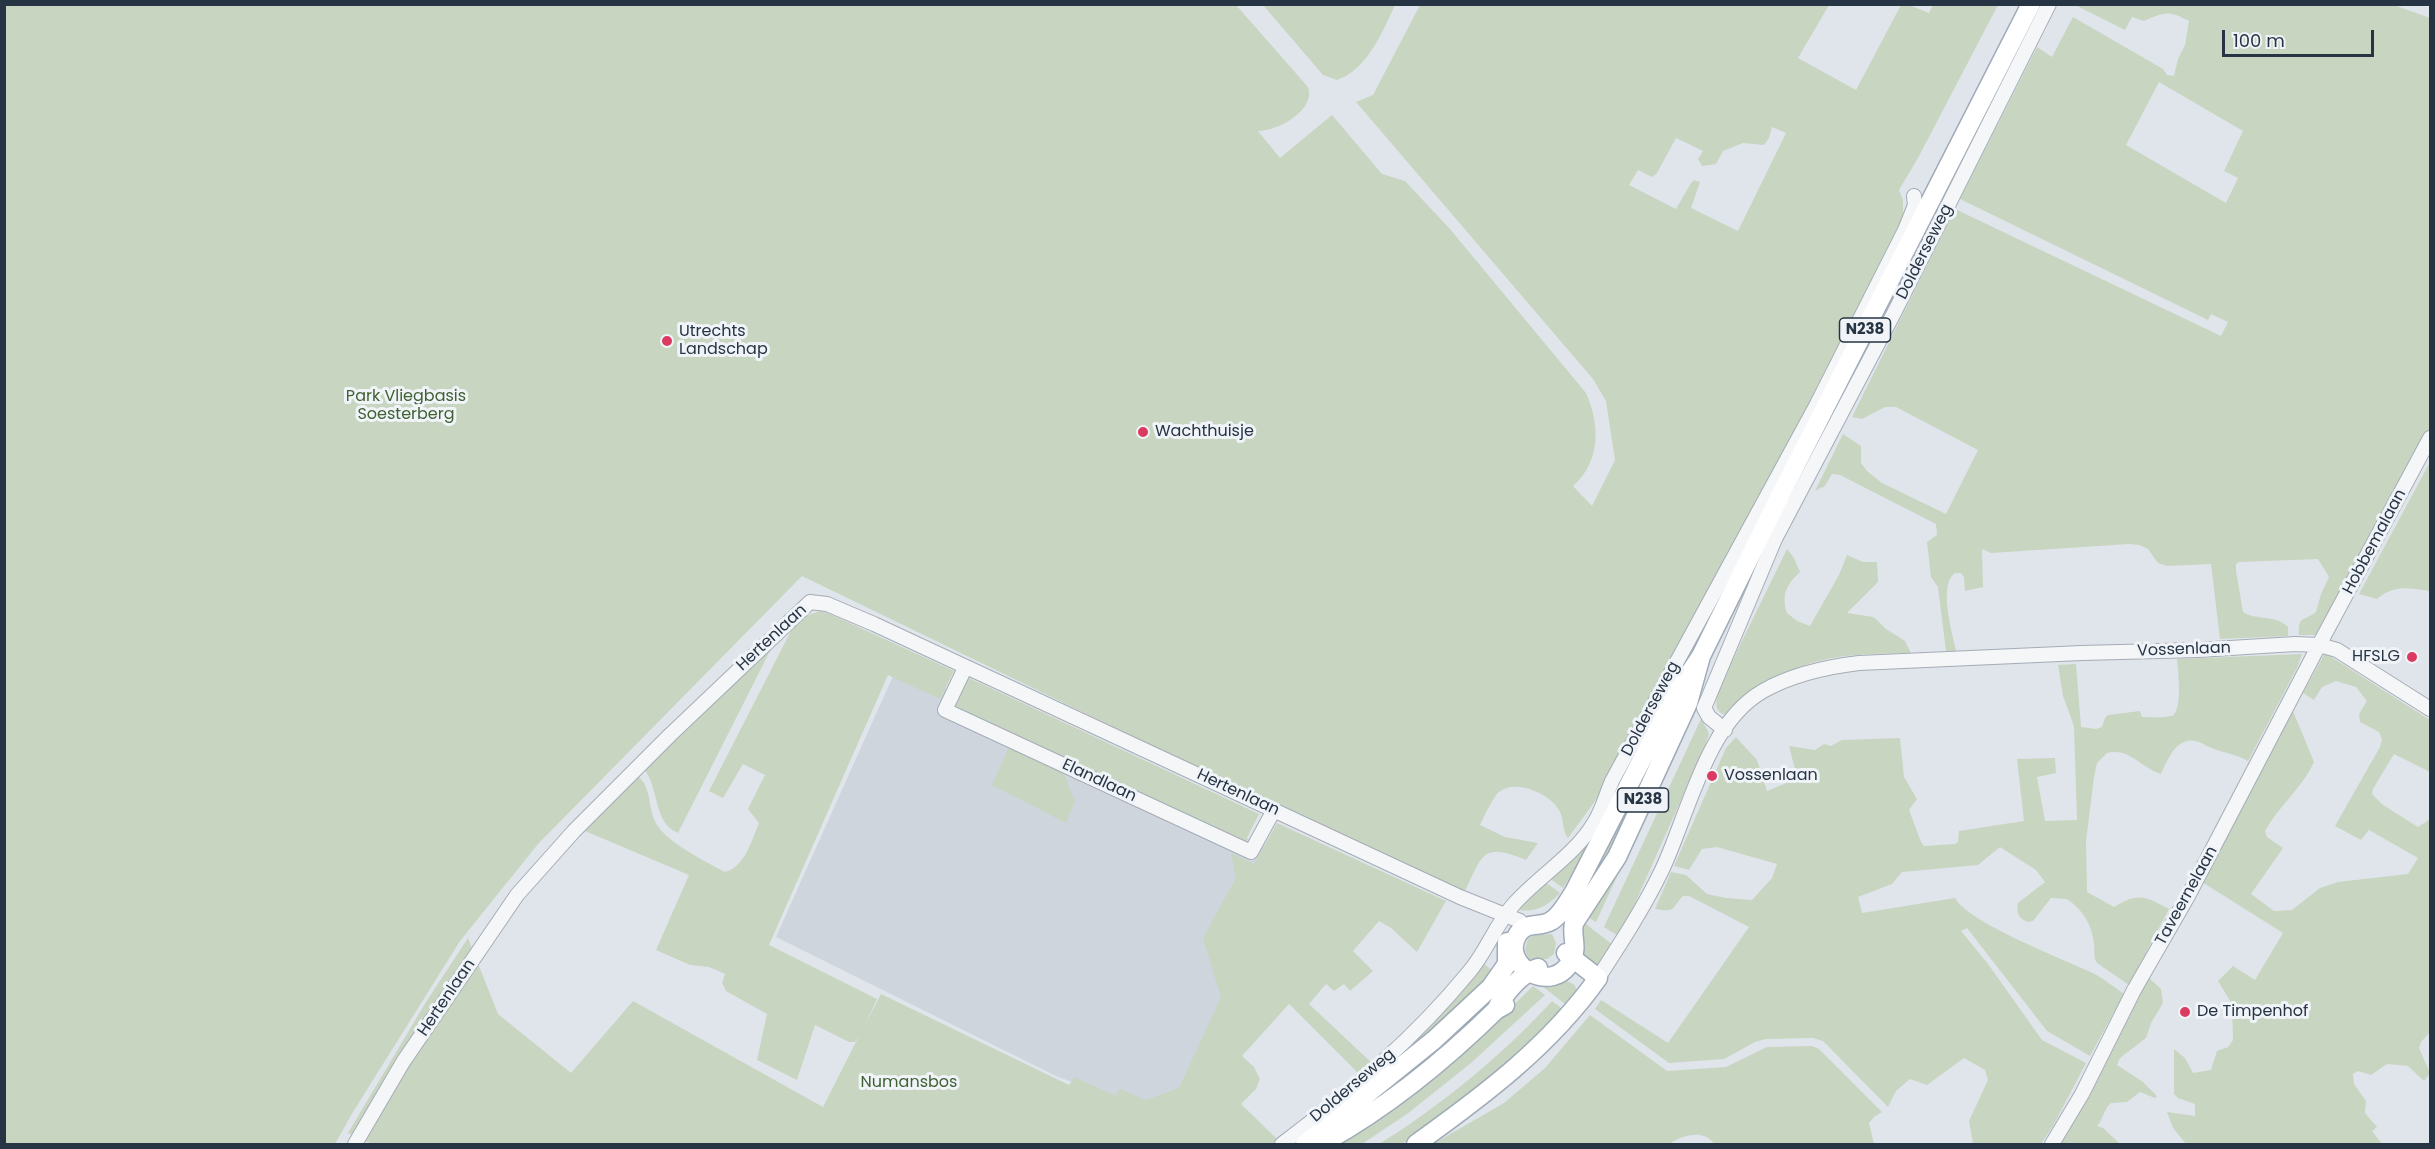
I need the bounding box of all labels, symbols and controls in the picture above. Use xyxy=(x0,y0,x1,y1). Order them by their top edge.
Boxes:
scale bar xyxy=(2225,18,2376,56)
text: 100 m xyxy=(2233,28,2285,53)
street label: Dolderseweg xyxy=(1893,201,1957,303)
road number: N238 xyxy=(1840,318,1890,342)
place label: Utrechts Landschap xyxy=(679,322,768,360)
marker: Utrechts Landschap xyxy=(660,334,674,348)
park label: Park Vliegbasis Soesterberg xyxy=(346,387,466,425)
place label: Wachthuisje xyxy=(1155,422,1254,442)
marker: Wachthuisje xyxy=(1136,425,1150,439)
street label: Hobbemalaan xyxy=(2339,486,2411,598)
street label: Hertenlaan xyxy=(733,601,811,675)
street label: Vossenlaan xyxy=(2137,639,2231,661)
place label: HFSLG xyxy=(2352,647,2400,667)
marker: HFSLG xyxy=(2405,650,2419,664)
street label: Dolderseweg xyxy=(1618,658,1684,760)
street label: Elandlaan xyxy=(1059,755,1139,807)
street label: Hertenlaan xyxy=(1194,766,1282,820)
place label: Vossenlaan xyxy=(1724,766,1818,786)
marker: Vossenlaan xyxy=(1705,769,1719,783)
road number: N238 xyxy=(1618,788,1668,812)
street label: Taveernelaan xyxy=(2152,843,2222,949)
street label: Hertenlaan xyxy=(414,956,480,1040)
place label: De Timpenhof xyxy=(2197,1002,2308,1022)
marker: De Timpenhof xyxy=(2178,1005,2192,1019)
street label: Dolderseweg xyxy=(1307,1045,1399,1127)
park label: Numansbos xyxy=(861,1073,957,1093)

